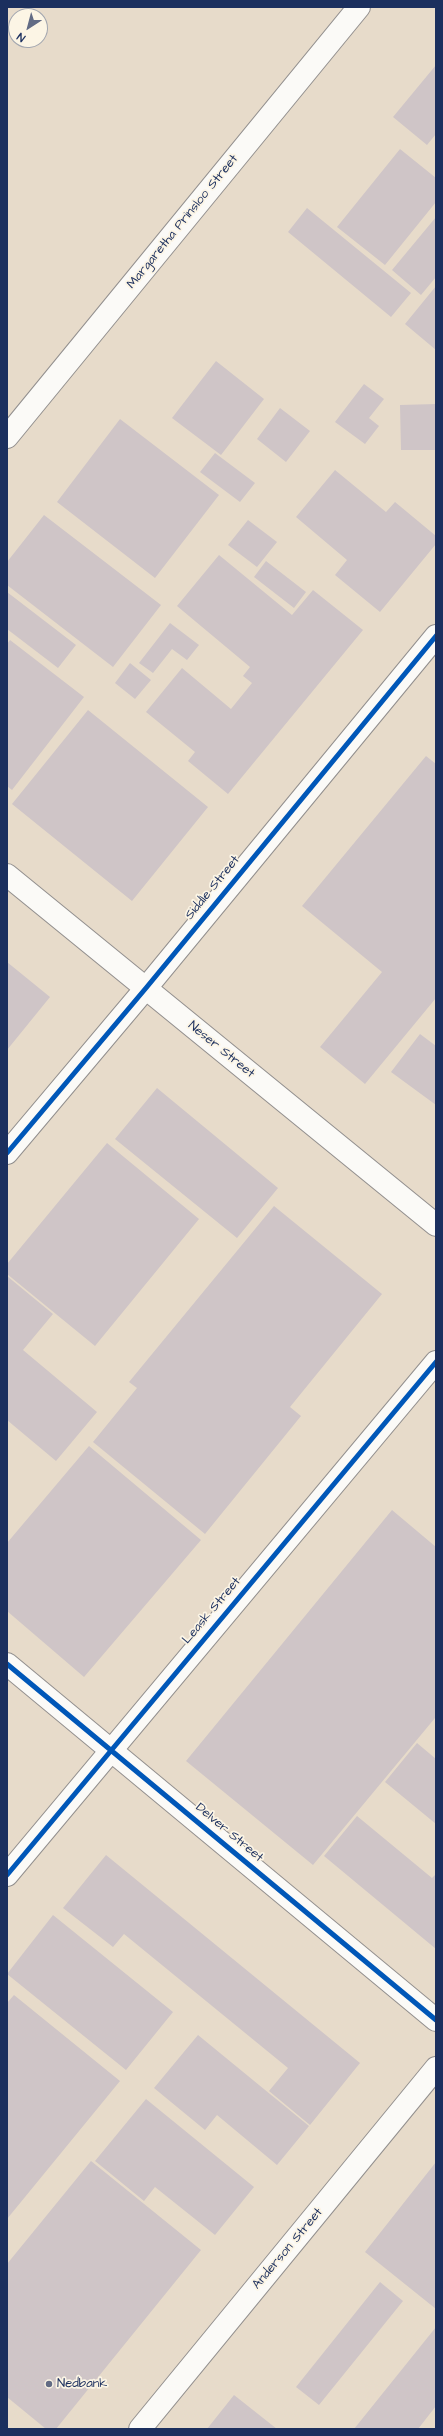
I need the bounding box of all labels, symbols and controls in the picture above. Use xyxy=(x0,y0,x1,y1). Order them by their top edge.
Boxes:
north arrow xyxy=(8,8,48,48)
text: N xyxy=(14,29,28,45)
street label: Margaretha Prinsloo Street xyxy=(124,152,242,292)
street label: Siddle Street xyxy=(182,853,244,923)
street label: Neser Street xyxy=(185,1018,257,1082)
street label: Leask Street xyxy=(180,1574,244,1648)
street label: Delver Street xyxy=(192,1800,266,1866)
street label: Anderson Street xyxy=(249,2205,327,2293)
place label: Nedbank xyxy=(57,2376,107,2392)
marker: Nedbank xyxy=(44,2379,54,2389)

